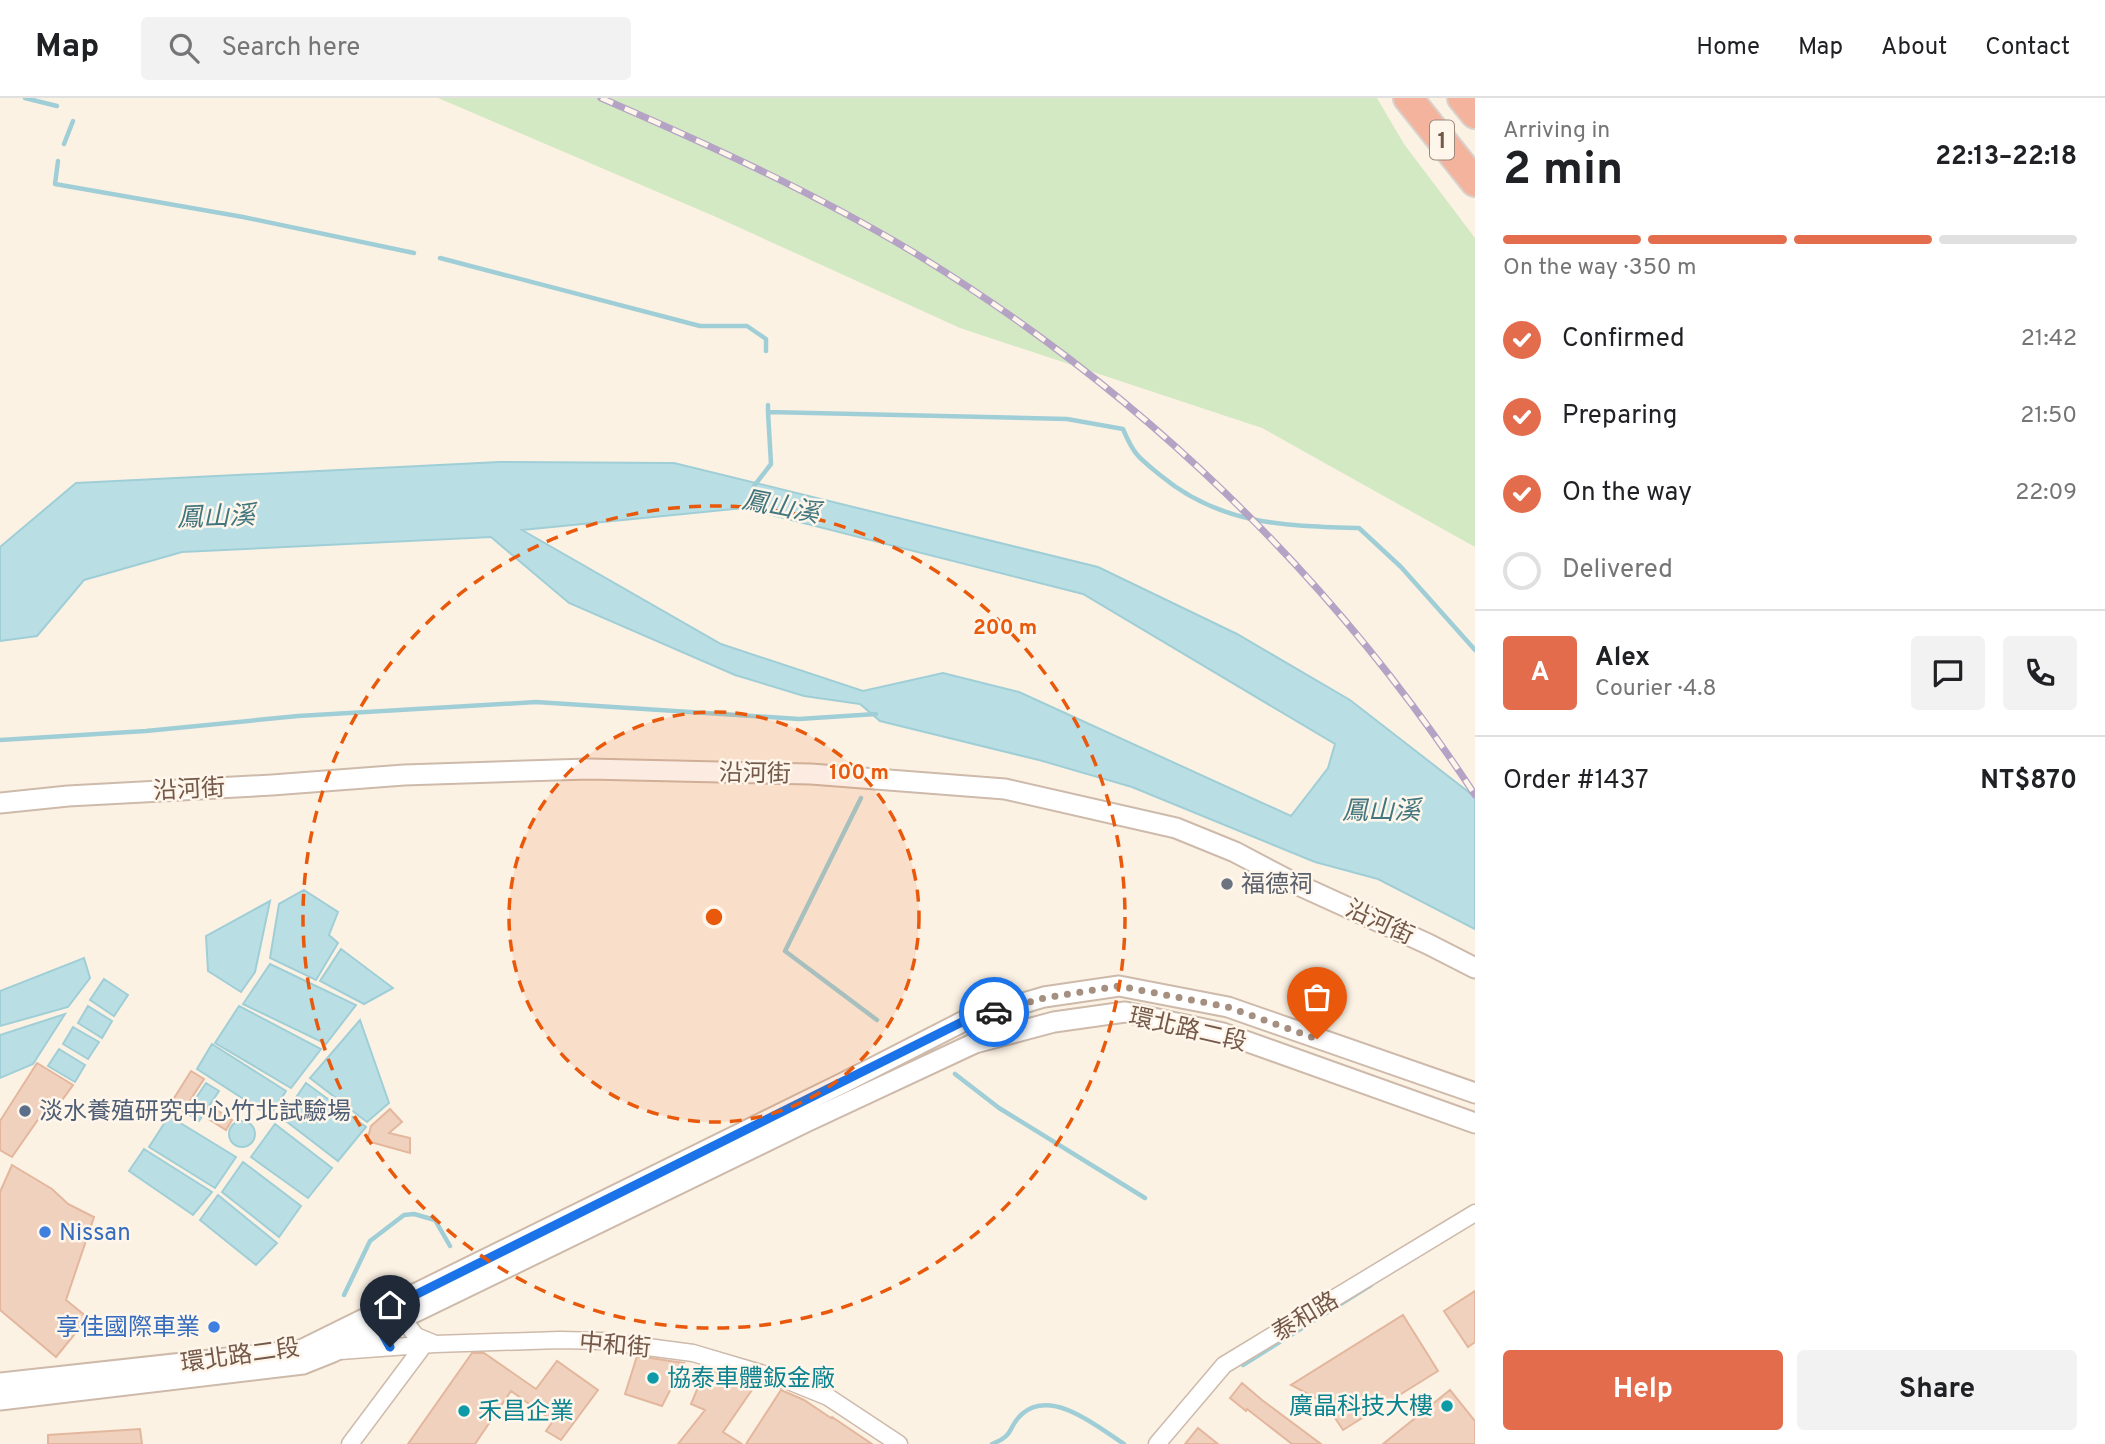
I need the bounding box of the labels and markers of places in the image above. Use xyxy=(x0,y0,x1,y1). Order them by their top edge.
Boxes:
place label: 福德祠 xyxy=(1241,871,1313,901)
marker: 福德祠 xyxy=(1219,876,1235,892)
centre of rings xyxy=(702,905,726,929)
pin xyxy=(1287,967,1347,1039)
place label: 淡水養殖研究中心竹北試驗場 xyxy=(39,1098,351,1128)
marker: 淡水養殖研究中心竹北試驗場 xyxy=(17,1103,33,1119)
place label: Nissan xyxy=(59,1219,131,1249)
marker: Nissan xyxy=(37,1224,53,1240)
pin xyxy=(360,1275,420,1347)
place label: 享佳國際車業 xyxy=(56,1314,200,1344)
marker: 享佳國際車業 xyxy=(206,1319,222,1335)
place label: 協泰車體鈑金廠 xyxy=(667,1365,835,1395)
marker: 協泰車體鈑金廠 xyxy=(645,1370,661,1386)
place label: 廣晶科技大樓 xyxy=(1289,1393,1433,1423)
place label: 禾昌企業 xyxy=(478,1398,574,1428)
marker: 廣晶科技大樓 xyxy=(1439,1398,1455,1414)
marker: 禾昌企業 xyxy=(456,1403,472,1419)

